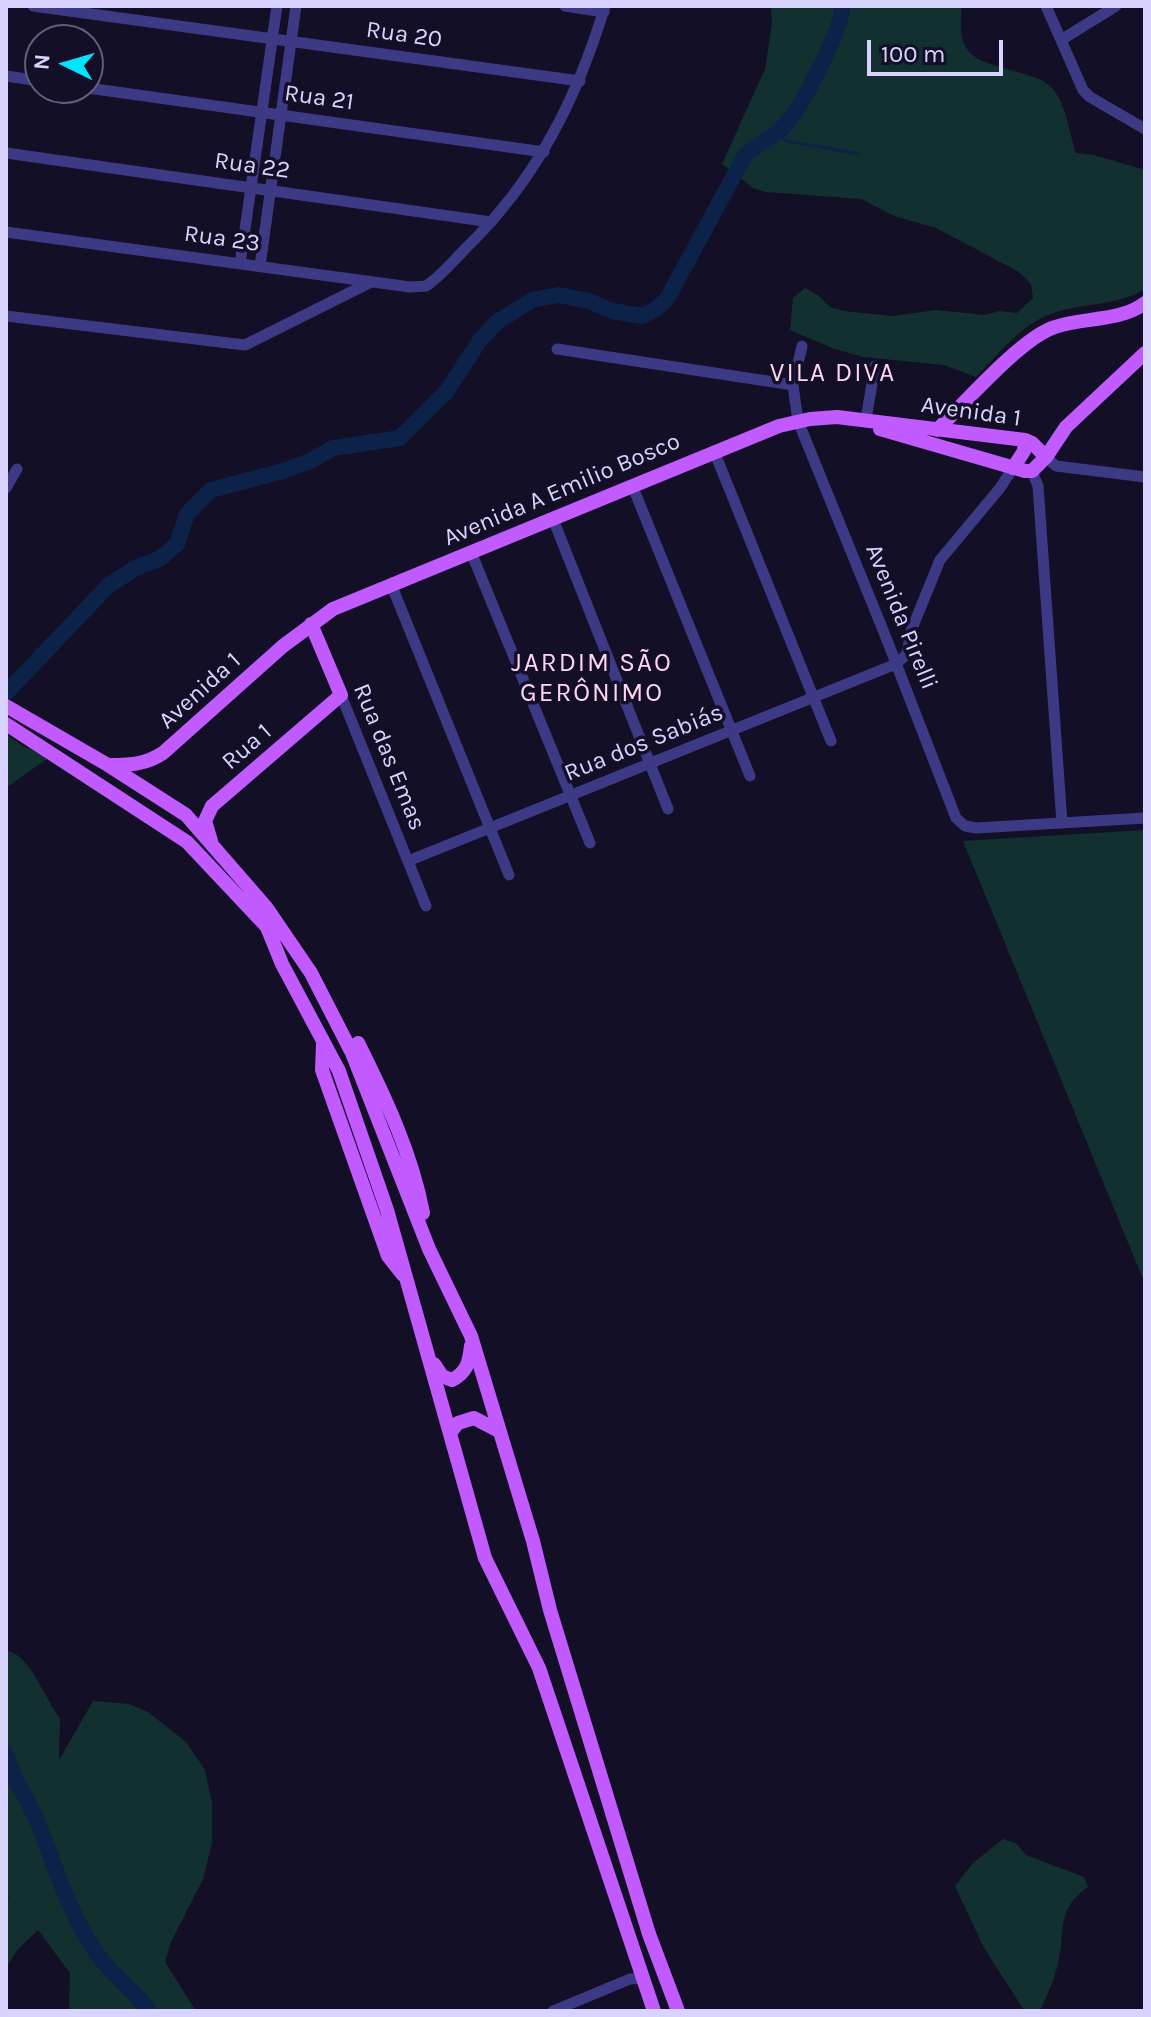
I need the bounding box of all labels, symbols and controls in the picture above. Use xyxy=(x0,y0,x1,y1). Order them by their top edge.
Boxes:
street label: Rua 20 xyxy=(364,15,444,55)
north arrow xyxy=(24,24,104,104)
scale bar xyxy=(871,24,1007,74)
text: 100 m xyxy=(881,40,946,68)
text: N xyxy=(28,53,56,71)
street label: Rua 21 xyxy=(282,79,356,117)
street label: Rua 22 xyxy=(212,146,292,186)
street label: Rua 23 xyxy=(182,219,262,259)
district label: VILA DIVA xyxy=(770,358,896,390)
street label: Avenida 1 xyxy=(919,391,1023,433)
street label: Avenida A Emilio Bosco xyxy=(440,427,684,553)
street label: Avenida Pirelli xyxy=(859,540,943,694)
street label: Avenida 1 xyxy=(153,647,247,735)
district label: JARDIM SÃO GERÔNIMO xyxy=(511,648,673,710)
street label: Rua das Emas xyxy=(346,679,432,835)
street label: Rua dos Sabiás xyxy=(560,698,728,788)
street label: Rua 1 xyxy=(216,718,278,776)

